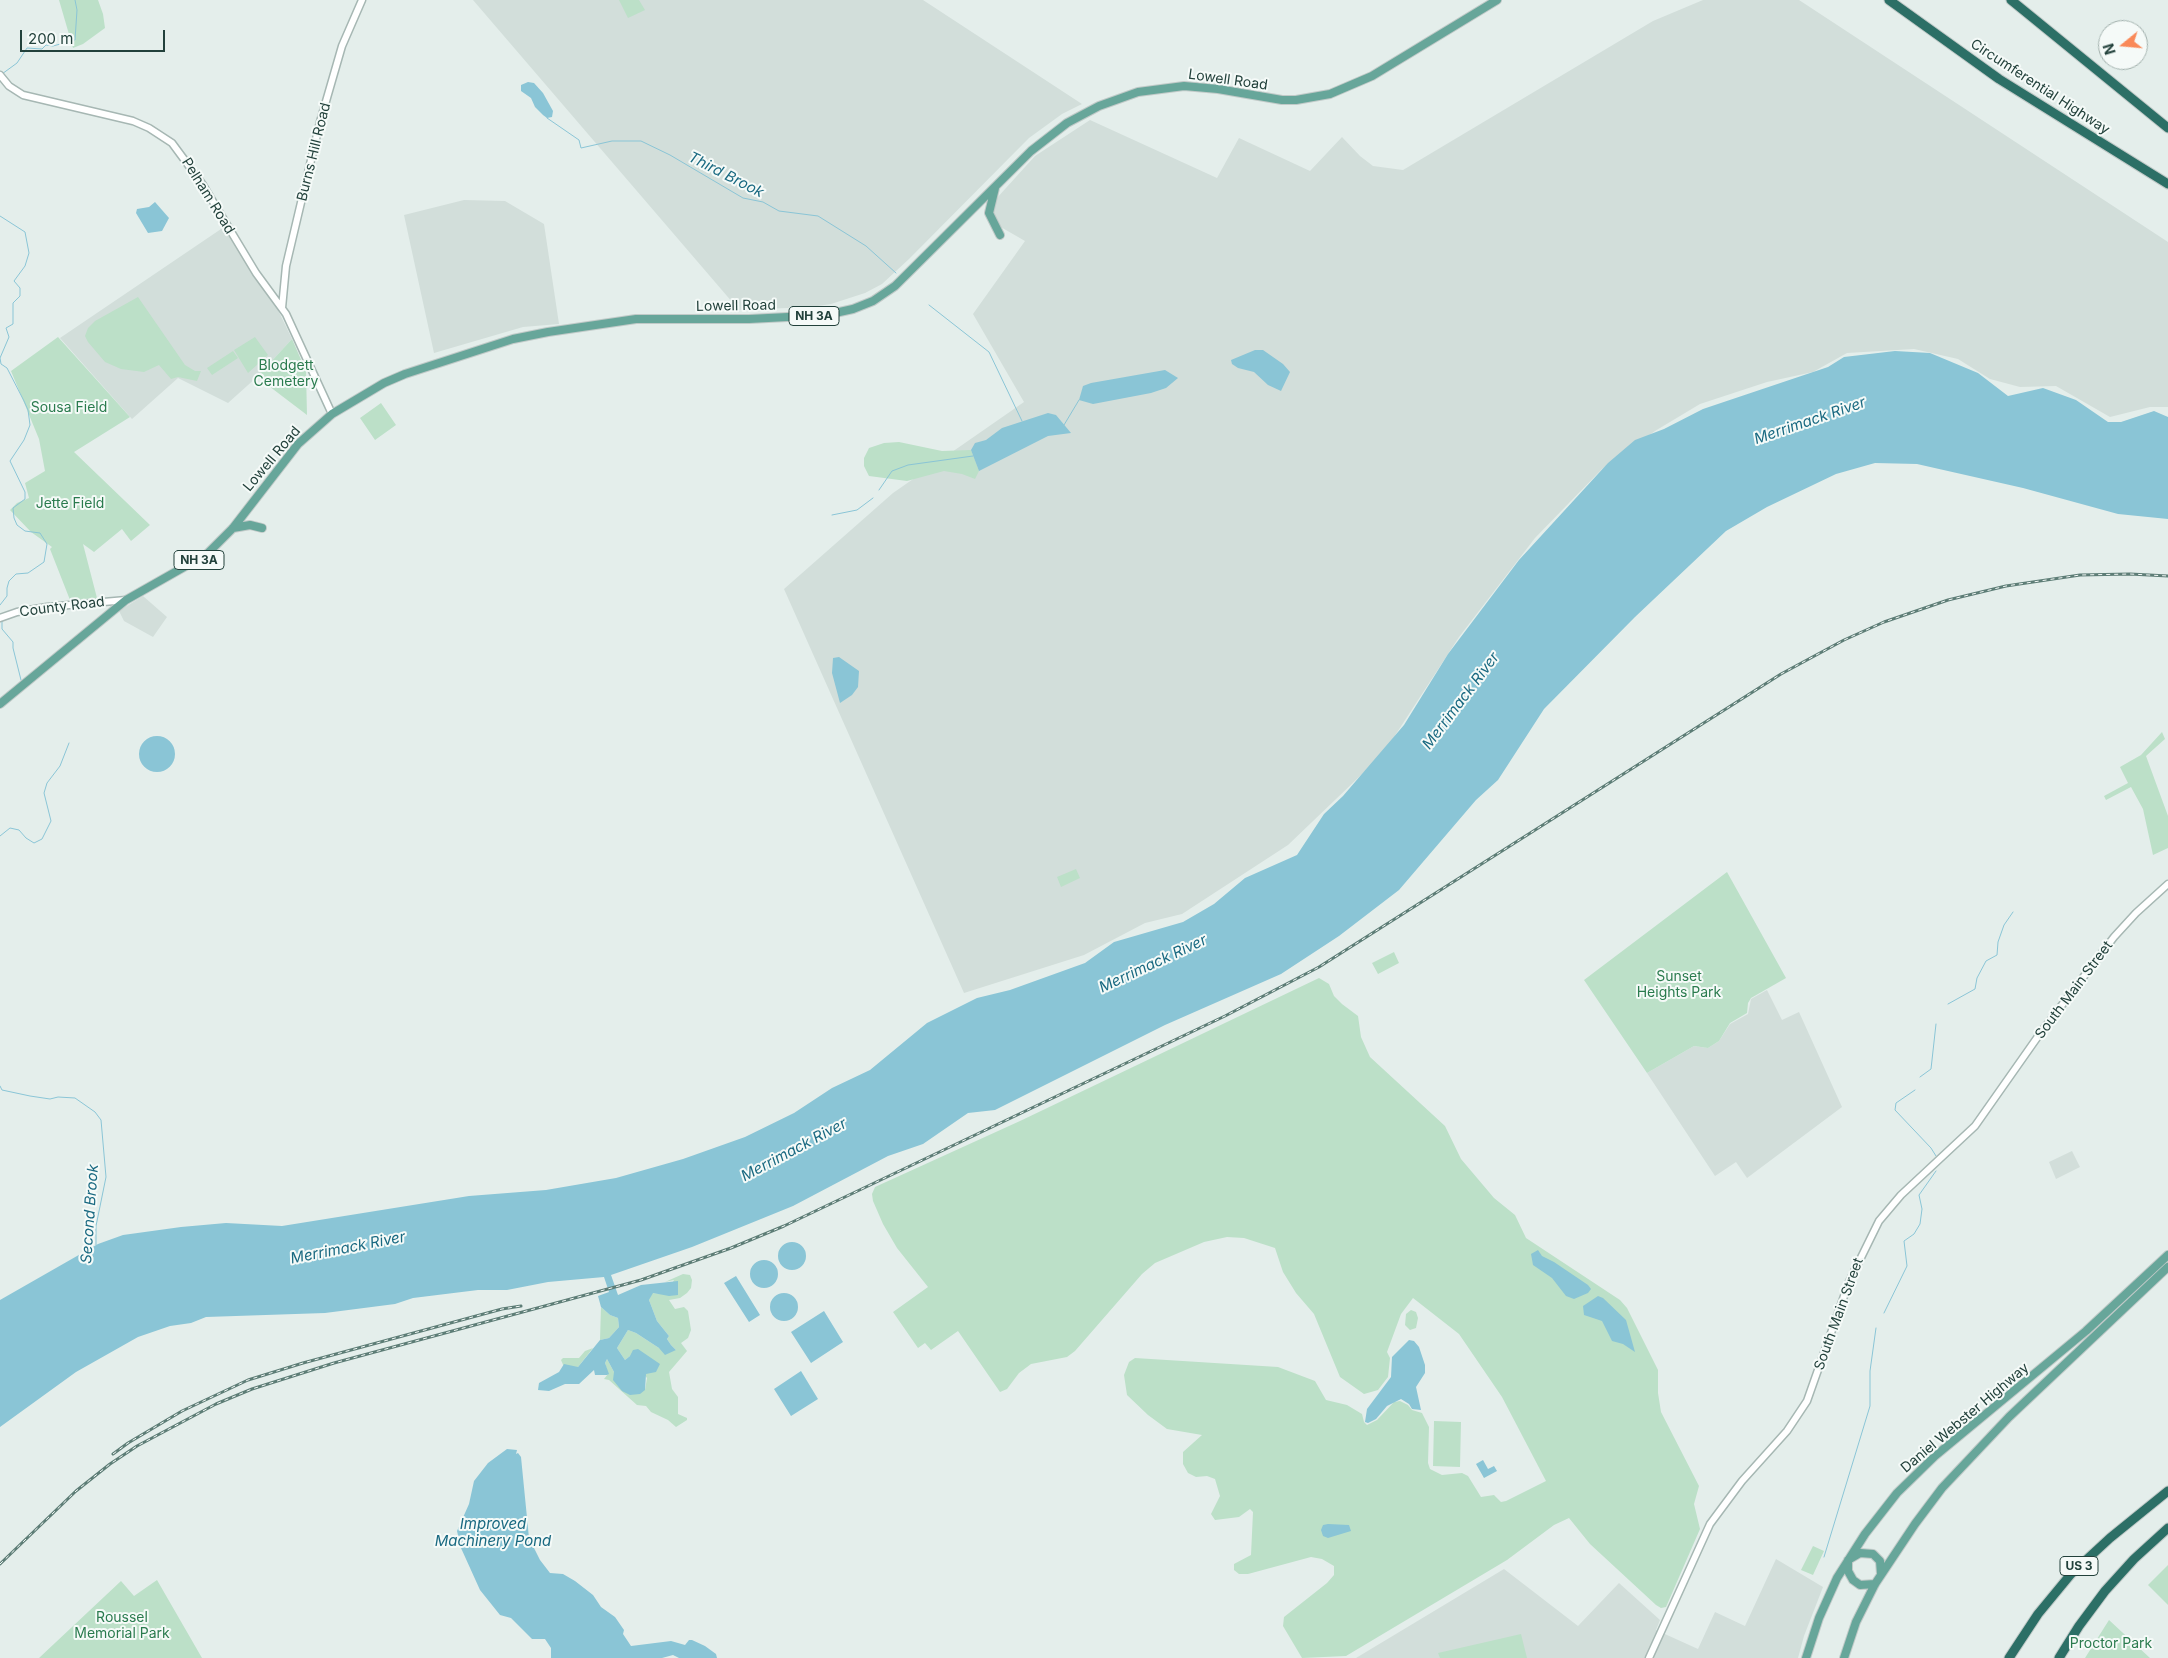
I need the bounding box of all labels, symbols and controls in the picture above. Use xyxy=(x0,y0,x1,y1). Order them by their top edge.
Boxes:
scale bar xyxy=(22,20,168,52)
north arrow xyxy=(2098,20,2148,70)
text: 200 m xyxy=(28,29,73,48)
street label: Circumferential Highway xyxy=(1967,36,2113,138)
text: N xyxy=(2099,42,2119,57)
street label: Lowell Road xyxy=(1187,66,1269,94)
street label: Burns Hill Road xyxy=(294,101,334,203)
water label: Third Brook xyxy=(685,148,767,202)
street label: Pelham Road xyxy=(178,155,238,237)
street label: Lowell Road xyxy=(696,297,776,315)
road number: NH 3A xyxy=(789,306,839,326)
park label: Blodgett Cemetery xyxy=(254,358,318,391)
water label: Merrimack River xyxy=(1752,393,1868,449)
park label: Sousa Field xyxy=(31,400,107,416)
street label: Lowell Road xyxy=(240,423,304,495)
park label: Jette Field xyxy=(36,496,104,512)
road number: NH 3A xyxy=(174,550,224,570)
street label: County Road xyxy=(18,593,106,621)
water label: Merrimack River xyxy=(1419,649,1503,753)
water label: Merrimack River xyxy=(1096,931,1210,997)
street label: South Main Street xyxy=(2032,938,2116,1042)
park label: Sunset Heights Park xyxy=(1637,969,1721,1002)
water label: Merrimack River xyxy=(738,1115,850,1185)
water label: Second Brook xyxy=(78,1164,102,1264)
water label: Merrimack River xyxy=(289,1228,407,1268)
street label: South Main Street xyxy=(1811,1256,1867,1372)
street label: Daniel Webster Highway xyxy=(1898,1360,2032,1476)
water label: Improved Machinery Pond xyxy=(435,1515,551,1550)
road number: US 3 xyxy=(2060,1556,2098,1575)
park label: Roussel Memorial Park xyxy=(74,1610,170,1642)
park label: Proctor Park xyxy=(2070,1636,2152,1652)

